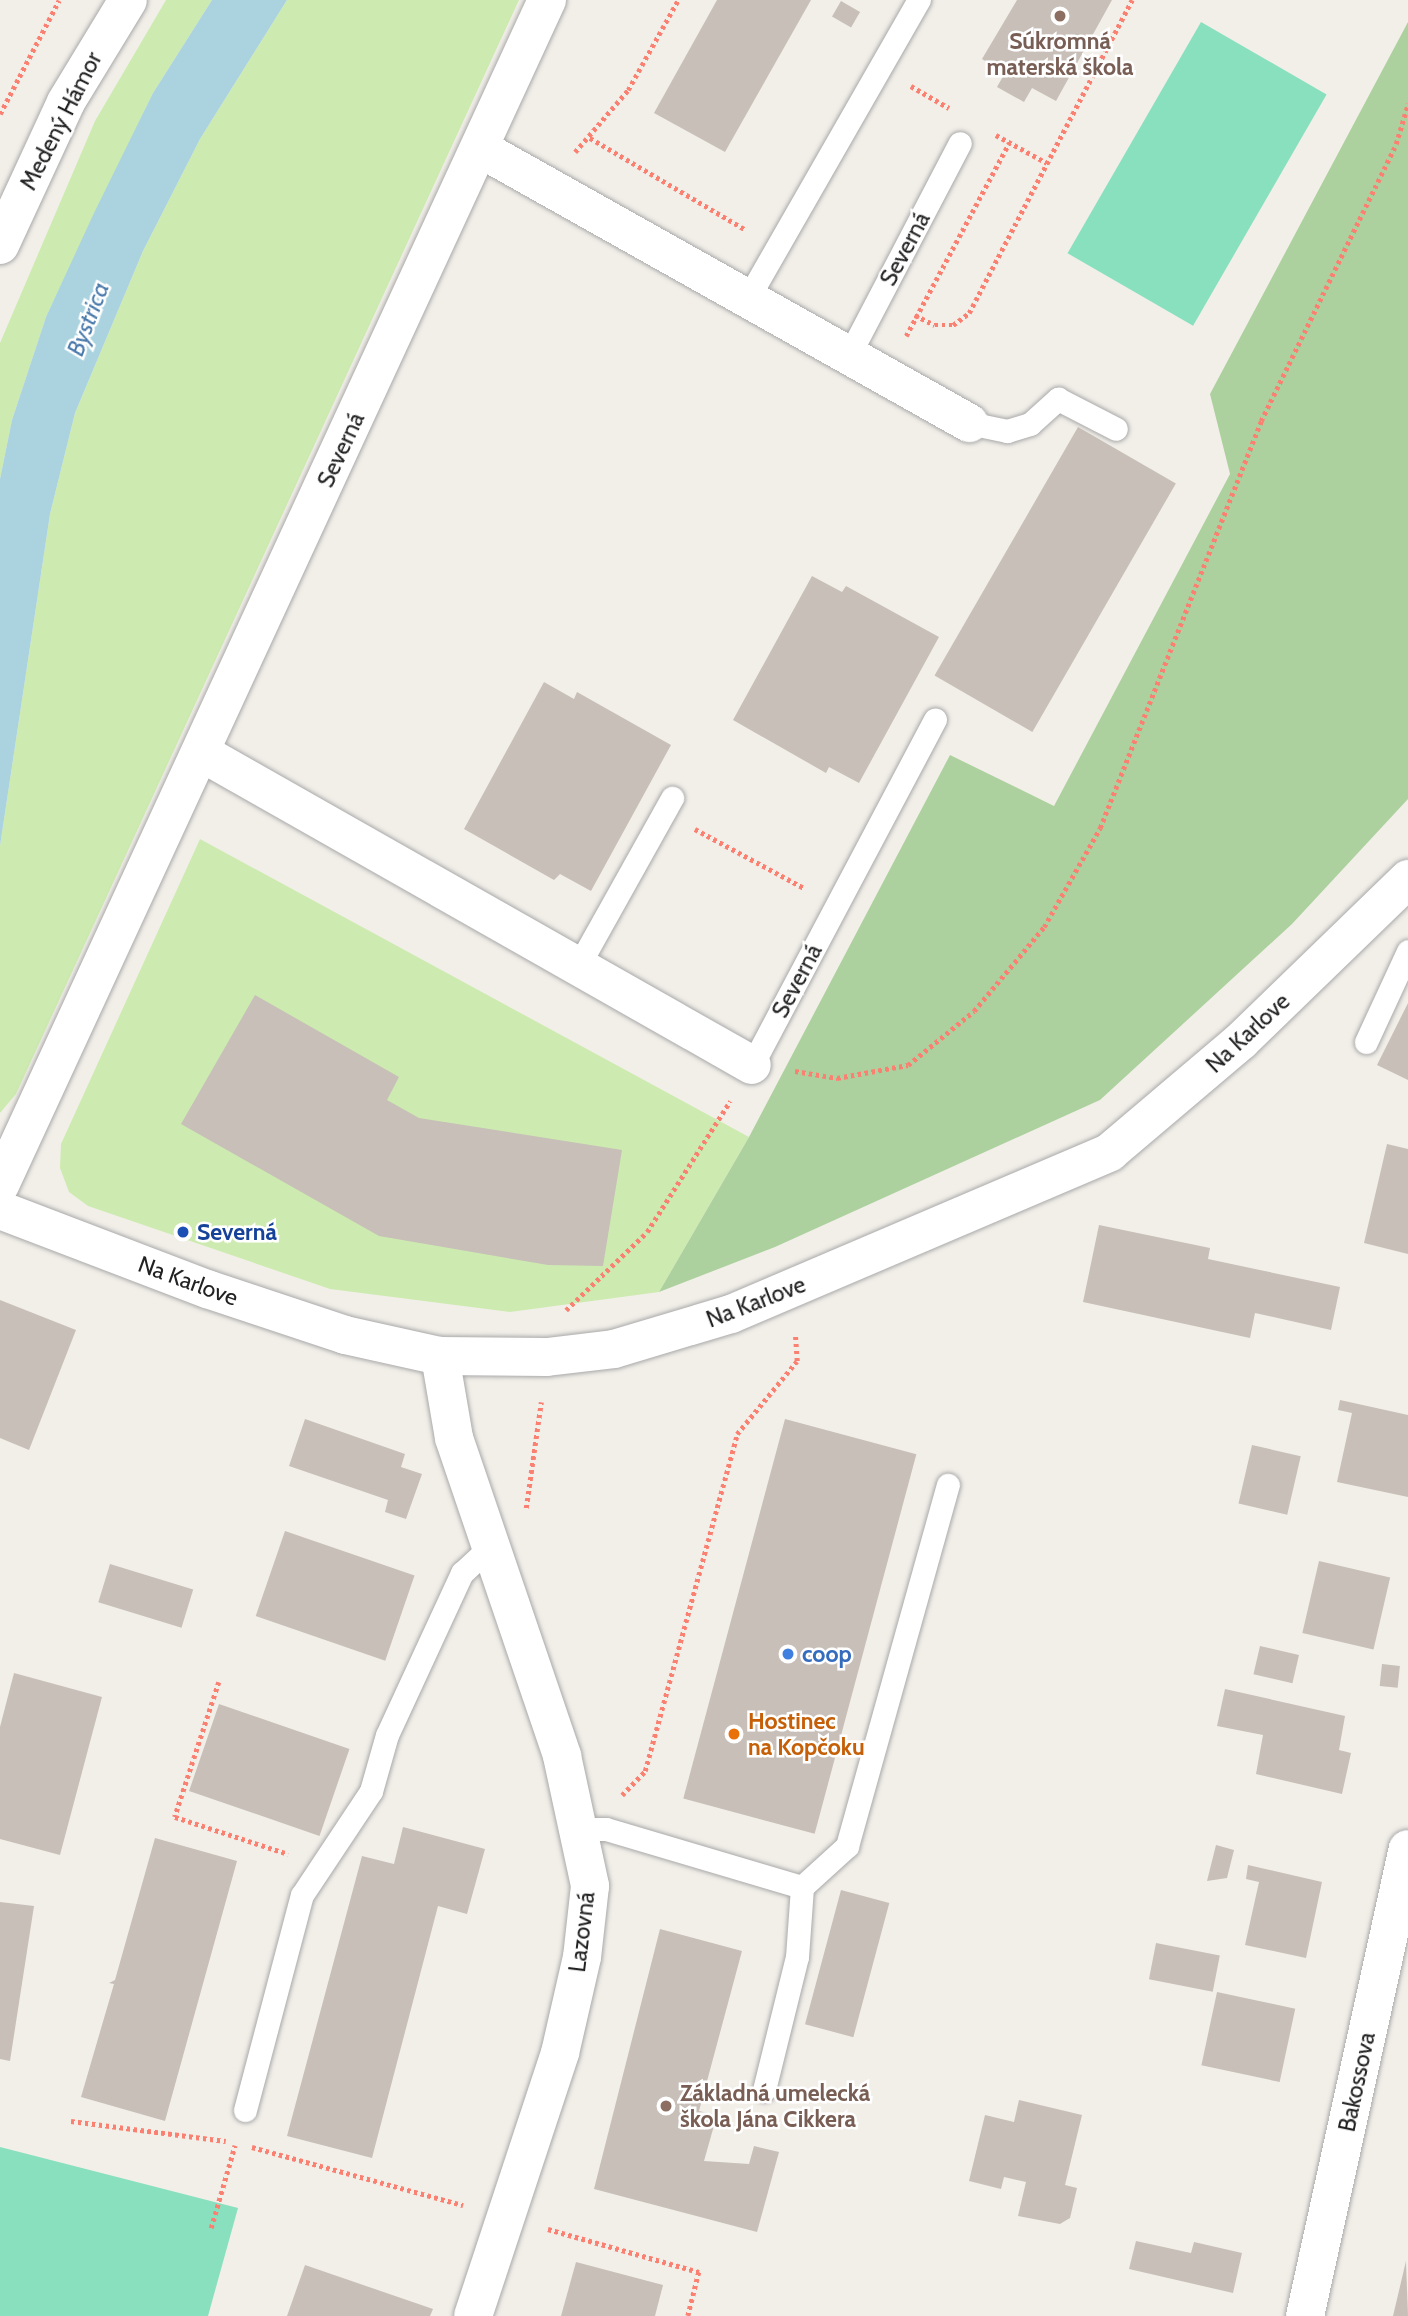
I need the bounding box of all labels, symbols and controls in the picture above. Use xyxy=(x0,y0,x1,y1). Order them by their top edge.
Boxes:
marker: Súkromná materská škola xyxy=(1052,8,1068,24)
place label: Súkromná materská škola xyxy=(986,27,1134,81)
street label: Medený Hámor xyxy=(14,47,108,195)
street label: Severná xyxy=(874,208,936,290)
water label: Bystrica xyxy=(61,278,115,360)
street label: Severná xyxy=(312,408,370,492)
street label: Severná xyxy=(766,940,828,1022)
street label: Na Karlove xyxy=(1201,987,1295,1079)
place label: Severná xyxy=(197,1218,277,1246)
marker: Severná xyxy=(175,1224,191,1240)
street label: Na Karlove xyxy=(134,1250,242,1312)
street label: Na Karlove xyxy=(702,1270,810,1334)
place label: coop xyxy=(802,1640,852,1668)
marker: coop xyxy=(780,1646,796,1662)
place label: Hostinec na Kopčoku xyxy=(748,1707,865,1761)
marker: Hostinec na Kopčoku xyxy=(726,1726,742,1742)
street label: Lazovná xyxy=(563,1890,601,1974)
street label: Bakossova xyxy=(1333,2030,1381,2134)
place label: Základná umelecká škola Jána Cikkera xyxy=(680,2079,870,2133)
marker: Základná umelecká škola Jána Cikkera xyxy=(658,2098,674,2114)

